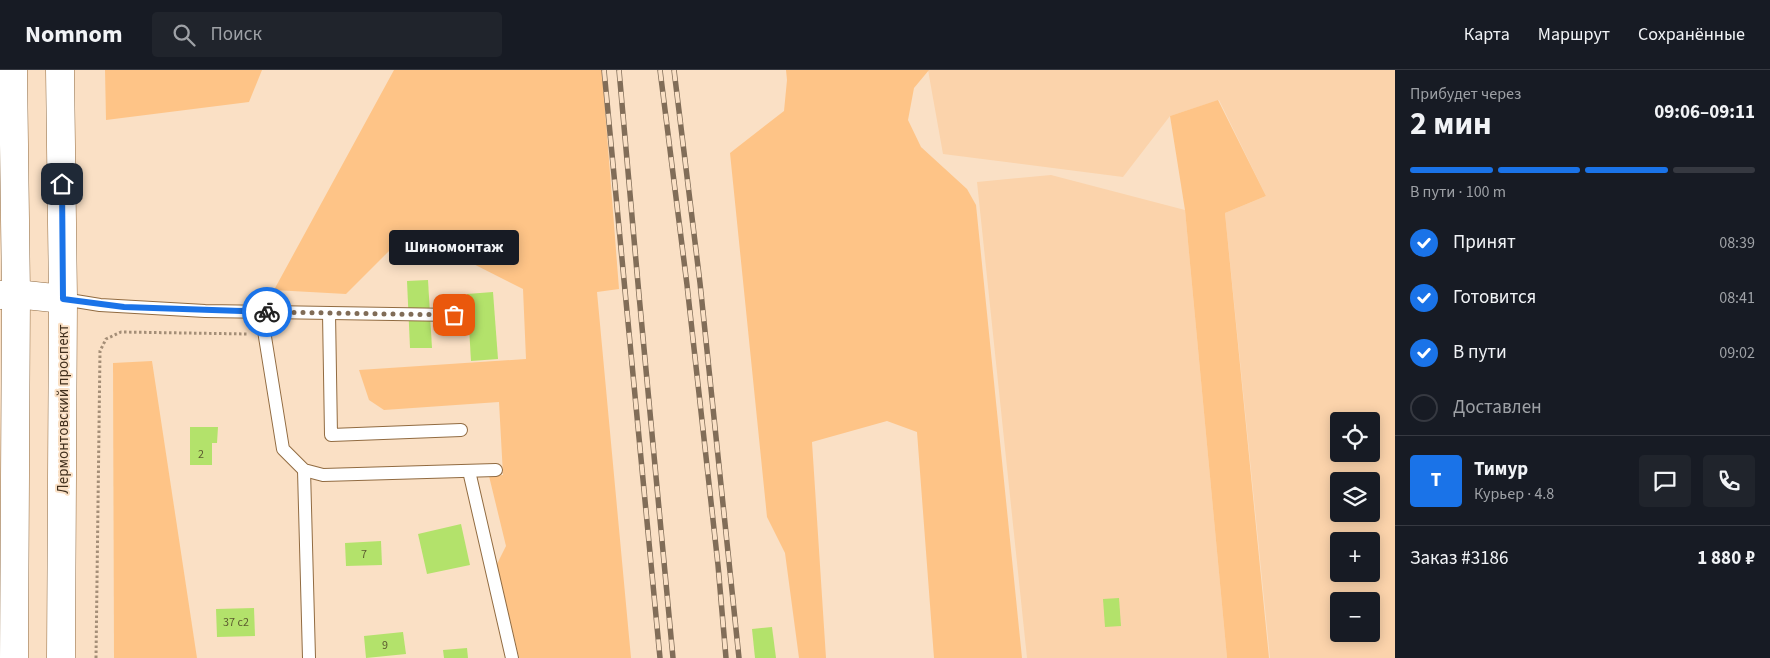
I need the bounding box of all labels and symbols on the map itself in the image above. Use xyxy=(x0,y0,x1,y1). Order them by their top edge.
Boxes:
pin xyxy=(41,163,83,205)
callout: Шиномонтаж xyxy=(389,230,519,265)
courier xyxy=(242,287,292,337)
pin xyxy=(433,294,475,336)
street label: Лермонтовский проспект xyxy=(53,324,74,494)
house number: 2 xyxy=(198,446,204,463)
house number: 7 xyxy=(361,546,367,563)
house number: 37 с2 xyxy=(223,614,249,631)
house number: 9 xyxy=(382,637,388,654)

